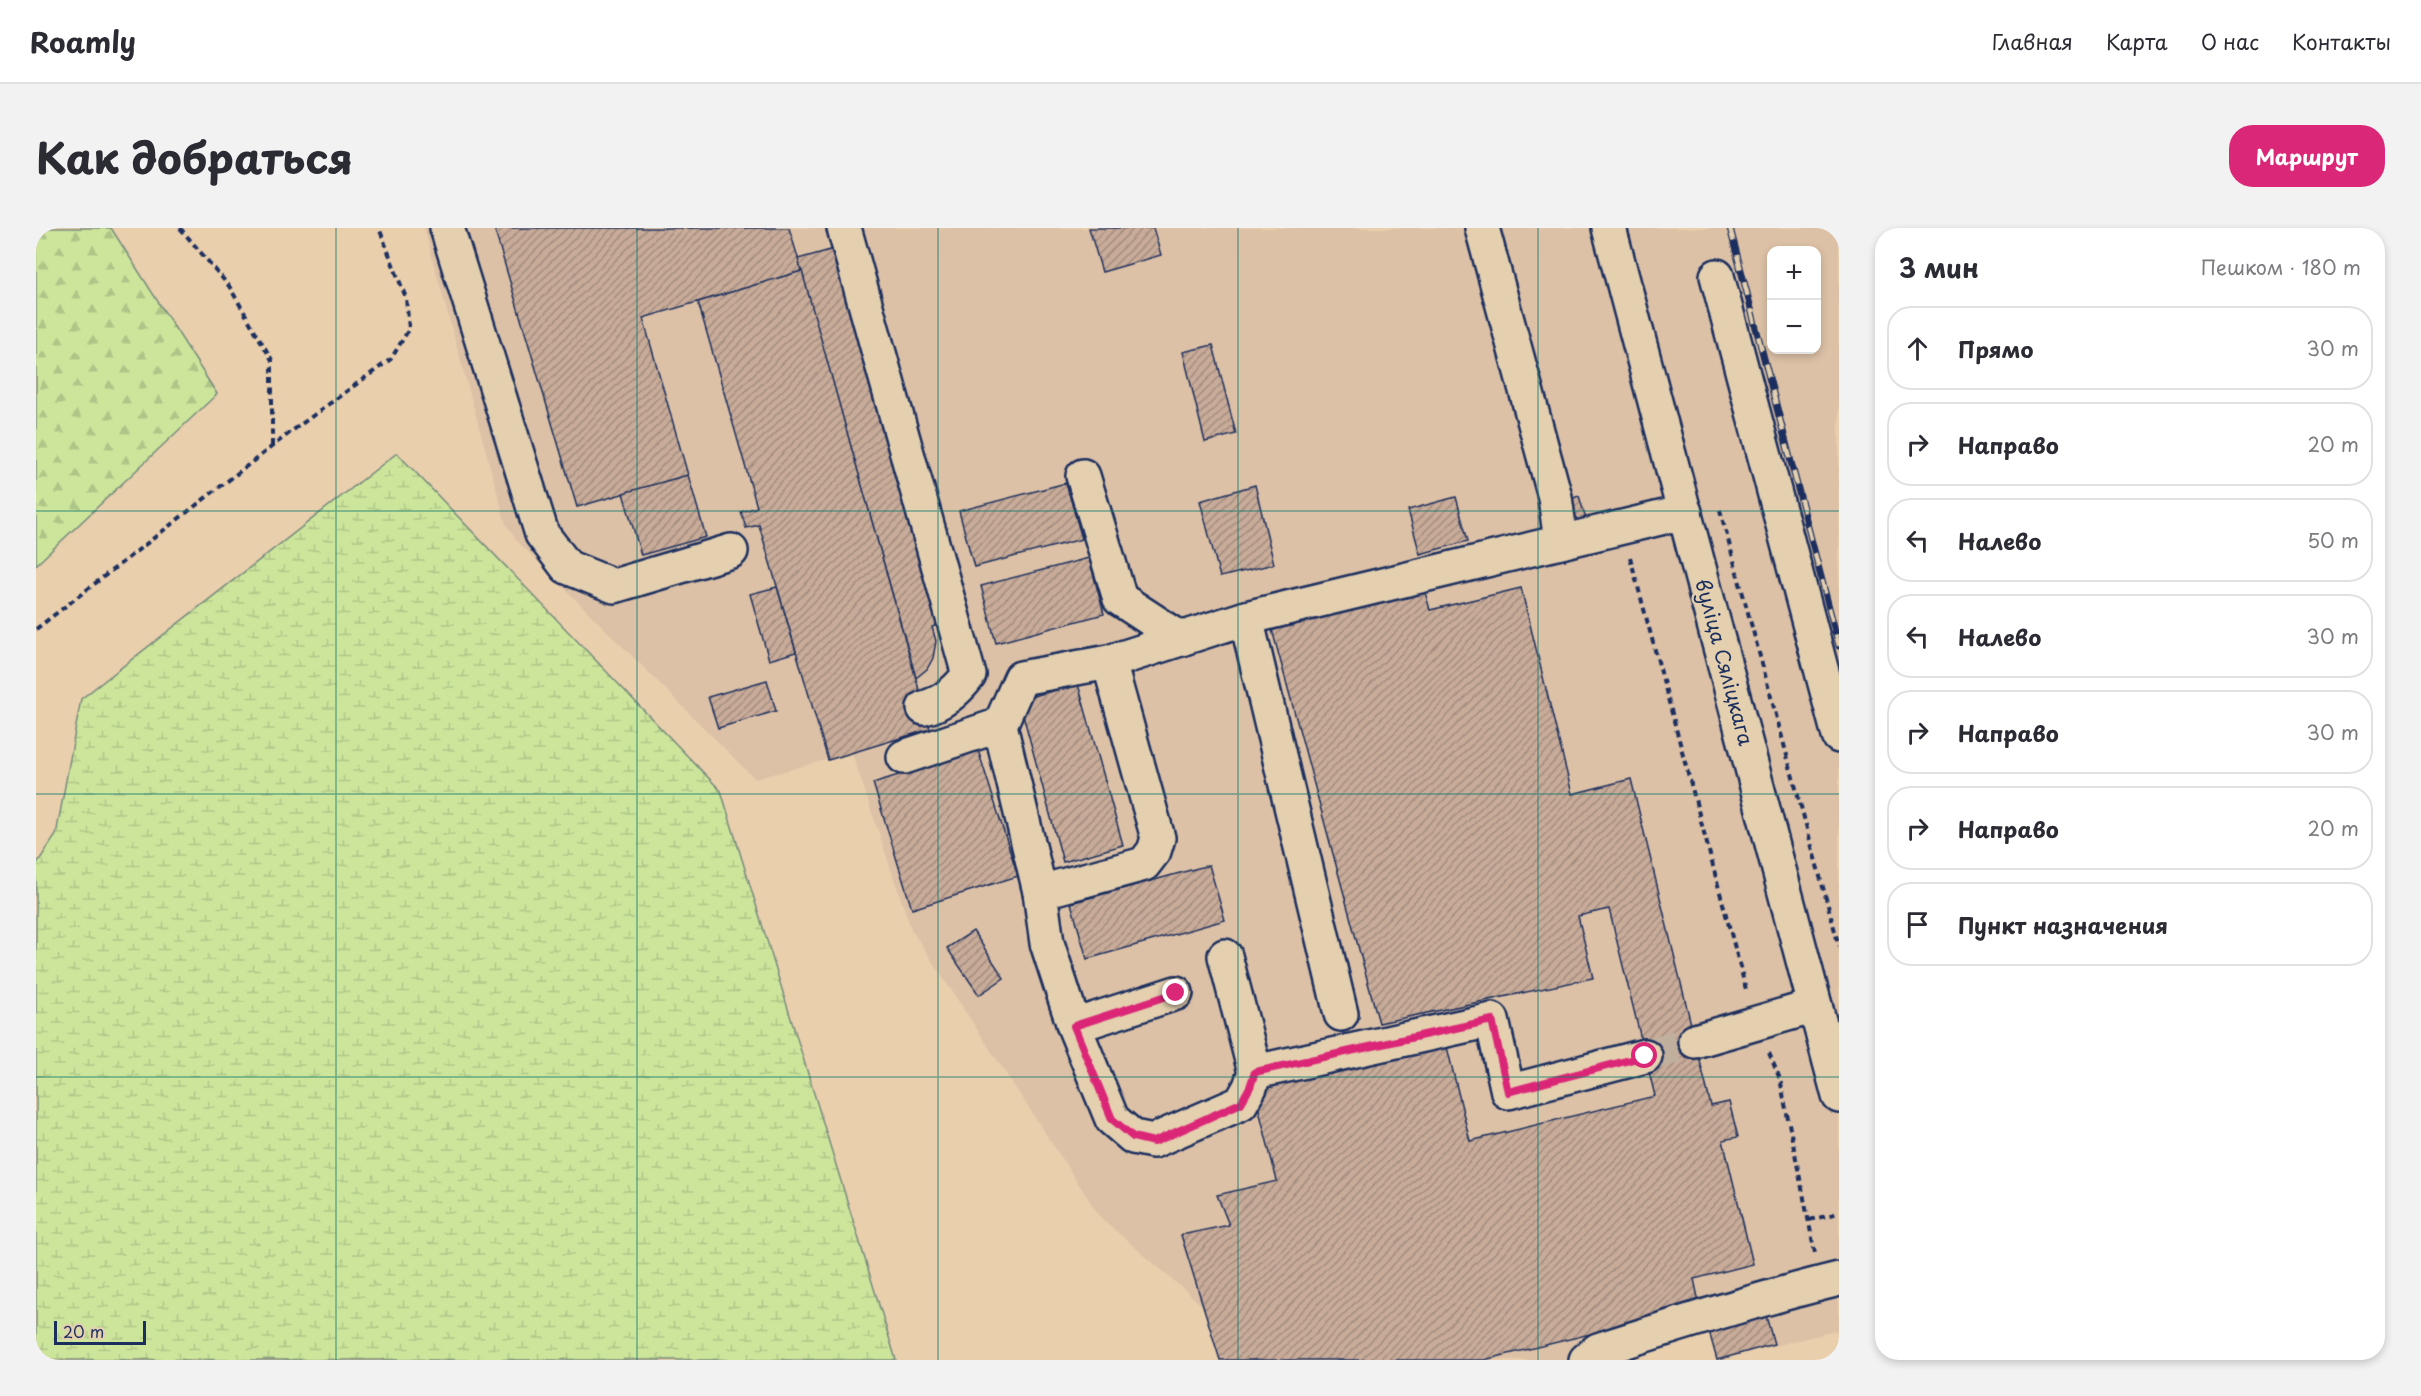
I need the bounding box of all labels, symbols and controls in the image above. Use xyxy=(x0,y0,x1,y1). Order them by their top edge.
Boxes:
text: Roamly xyxy=(30,20,136,63)
text: Главная xyxy=(1992,25,2073,57)
text: Карта xyxy=(2106,25,2168,57)
text: О нас xyxy=(2201,25,2259,57)
text: Контакты xyxy=(2292,25,2391,57)
text: Как добраться xyxy=(36,125,353,188)
button: Маршрут xyxy=(2229,125,2385,187)
map controls xyxy=(1767,246,1821,354)
button: + xyxy=(1767,246,1821,300)
text: 3 мин xyxy=(1899,248,1979,287)
text: Пешком · 180 m xyxy=(2201,252,2361,282)
button: − xyxy=(1767,300,1821,354)
icon: ahead xyxy=(1901,332,1934,365)
text: Прямо xyxy=(1958,332,2033,365)
text: 30 m xyxy=(2306,333,2359,363)
icon: right xyxy=(1901,428,1934,461)
text: Направо xyxy=(1958,428,2059,461)
text: 20 m xyxy=(2307,429,2359,459)
icon: left xyxy=(1901,524,1934,557)
text: Налево xyxy=(1958,524,2041,557)
text: 50 m xyxy=(2307,525,2359,555)
street label: вуліца Сяліцкага xyxy=(1688,575,1762,749)
icon: left xyxy=(1901,620,1934,653)
text: Налево xyxy=(1958,620,2041,653)
text: 30 m xyxy=(2306,621,2359,651)
icon: right xyxy=(1901,716,1934,749)
text: Направо xyxy=(1958,716,2059,749)
text: 30 m xyxy=(2306,717,2359,747)
icon: right xyxy=(1901,812,1934,845)
text: Направо xyxy=(1958,812,2059,845)
text: 20 m xyxy=(2307,813,2359,843)
icon: arrive xyxy=(1901,908,1934,941)
text: Пункт назначения xyxy=(1958,908,2168,941)
route end xyxy=(1162,979,1188,1005)
route start xyxy=(1631,1042,1657,1068)
scale bar xyxy=(54,1318,146,1346)
text: 20 m xyxy=(63,1319,104,1343)

